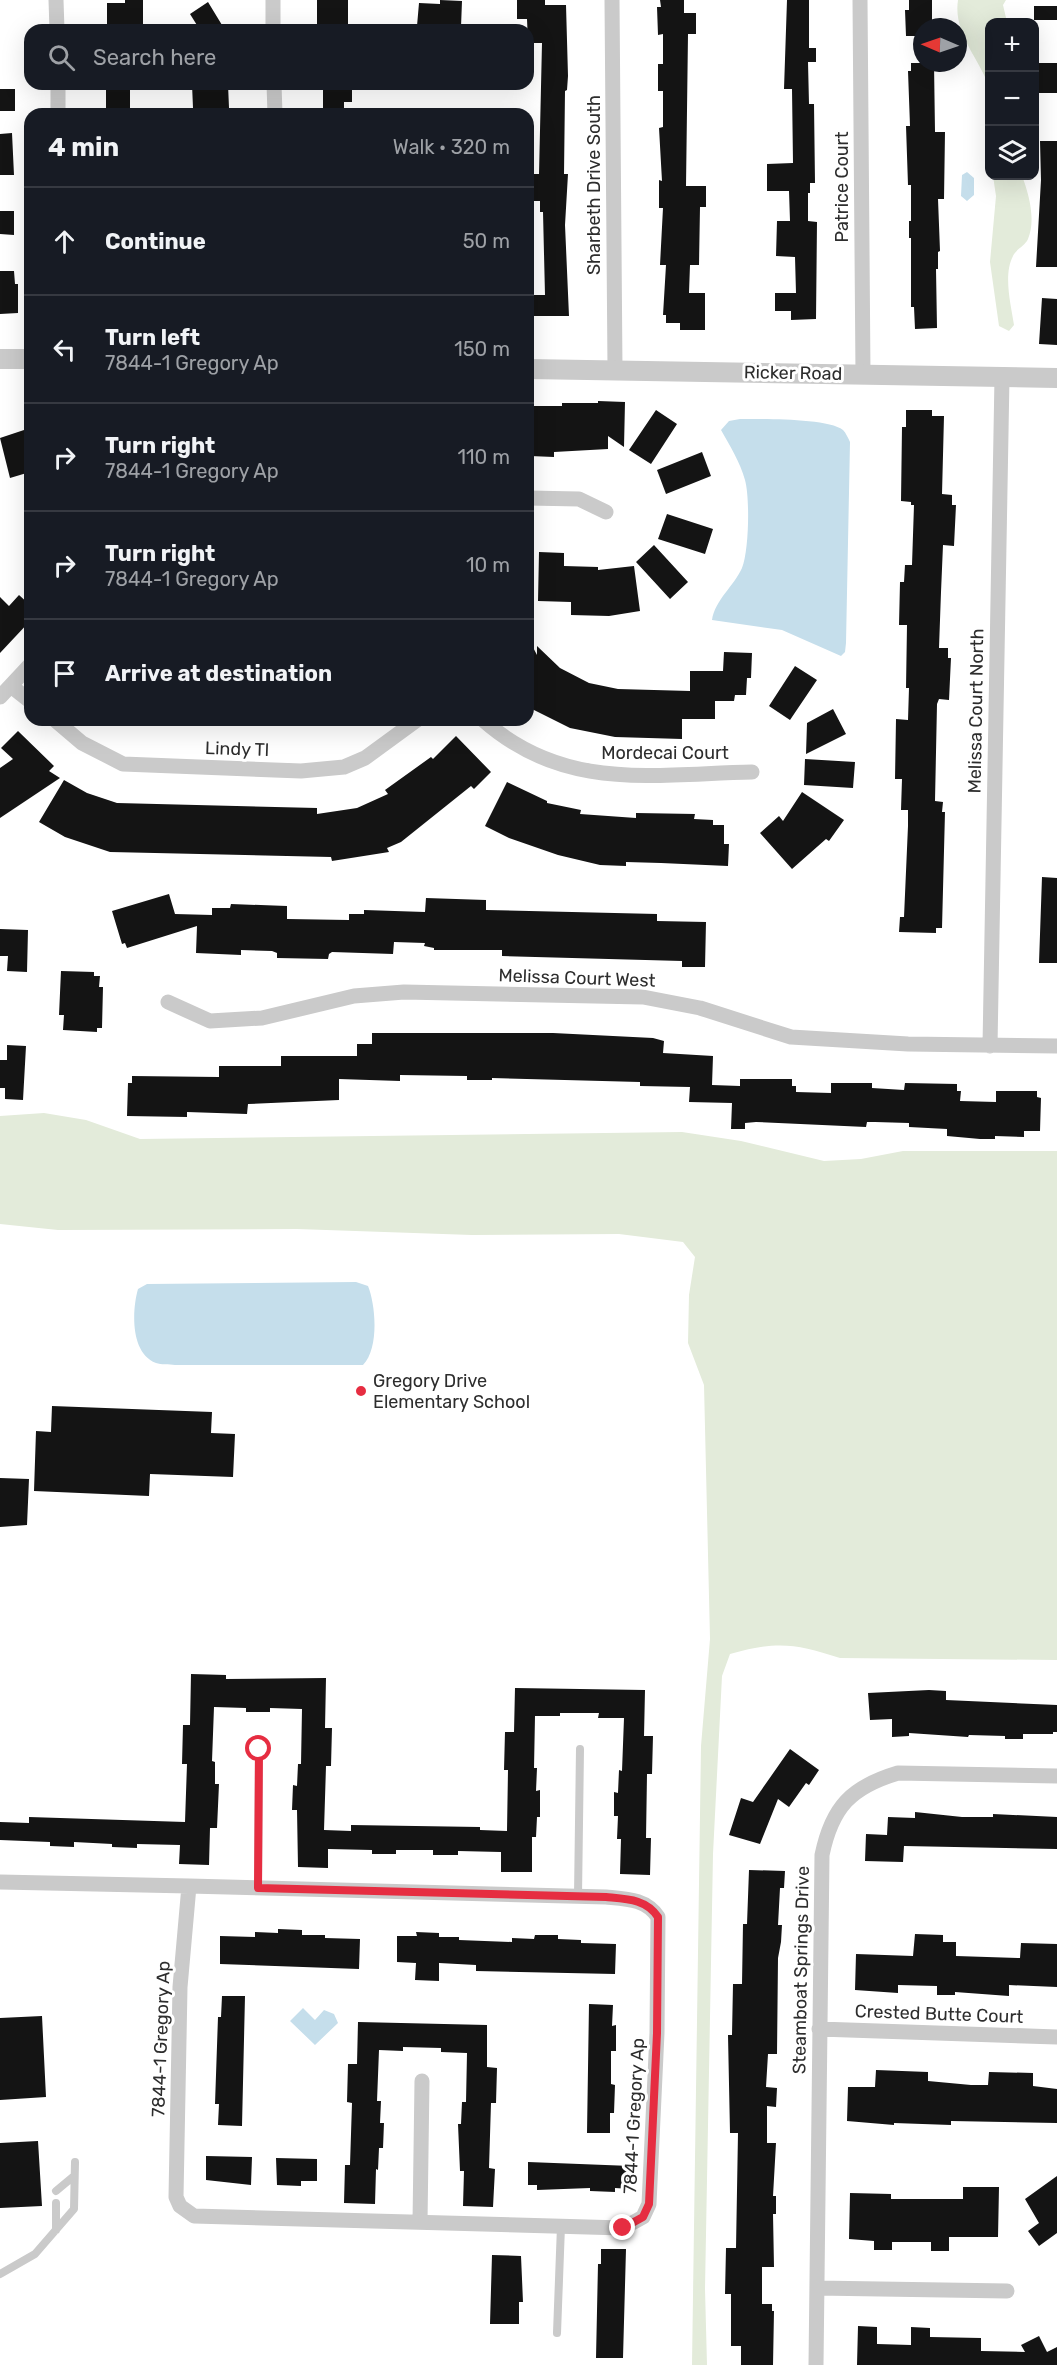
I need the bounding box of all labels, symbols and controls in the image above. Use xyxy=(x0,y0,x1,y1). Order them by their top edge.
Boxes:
north arrow xyxy=(913,18,967,72)
map controls xyxy=(985,18,1039,180)
button: + xyxy=(985,18,1039,72)
search box xyxy=(24,24,534,90)
icon: search xyxy=(45,41,78,74)
text: Search here xyxy=(93,44,216,71)
button: − xyxy=(985,72,1039,126)
street label: Sharbeth Drive South xyxy=(583,95,605,275)
button: layers xyxy=(985,126,1039,180)
text: 4 min xyxy=(48,132,119,163)
street label: Patrice Court xyxy=(831,132,853,242)
text: Walk · 320 m xyxy=(393,135,510,159)
icon: ahead xyxy=(48,225,81,258)
text: Continue xyxy=(105,228,206,255)
text: 50 m xyxy=(463,229,510,253)
text: Turn left xyxy=(105,324,200,351)
icon: left xyxy=(48,333,81,366)
text: 150 m xyxy=(454,337,510,361)
text: 7844-1 Gregory Ap xyxy=(105,351,279,375)
street label: Ricker Road xyxy=(744,361,842,385)
text: Turn right xyxy=(105,432,215,459)
icon: right xyxy=(48,441,81,474)
text: 110 m xyxy=(458,445,510,469)
text: 7844-1 Gregory Ap xyxy=(105,459,279,483)
text: Turn right xyxy=(105,540,215,567)
icon: right xyxy=(48,549,81,582)
text: 10 m xyxy=(466,553,510,577)
text: 7844-1 Gregory Ap xyxy=(105,567,279,591)
street label: Melissa Court North xyxy=(964,628,988,794)
icon: arrive xyxy=(48,657,81,690)
text: Arrive at destination xyxy=(105,660,332,687)
street label: Lindy Tl xyxy=(205,737,269,761)
street label: Mordecai Court xyxy=(601,742,729,764)
street label: Melissa Court West xyxy=(498,964,656,992)
place label: Gregory Drive Elementary School xyxy=(373,1370,530,1413)
marker: Gregory Drive Elementary School xyxy=(354,1384,368,1398)
route start xyxy=(245,1735,271,1761)
street label: Steamboat Springs Drive xyxy=(788,1866,814,2074)
street label: 7844-1 Gregory Ap xyxy=(147,1961,175,2117)
street label: Crested Butte Court xyxy=(854,2000,1024,2028)
street label: 7844-1 Gregory Ap xyxy=(619,2037,649,2195)
route end xyxy=(609,2214,635,2240)

